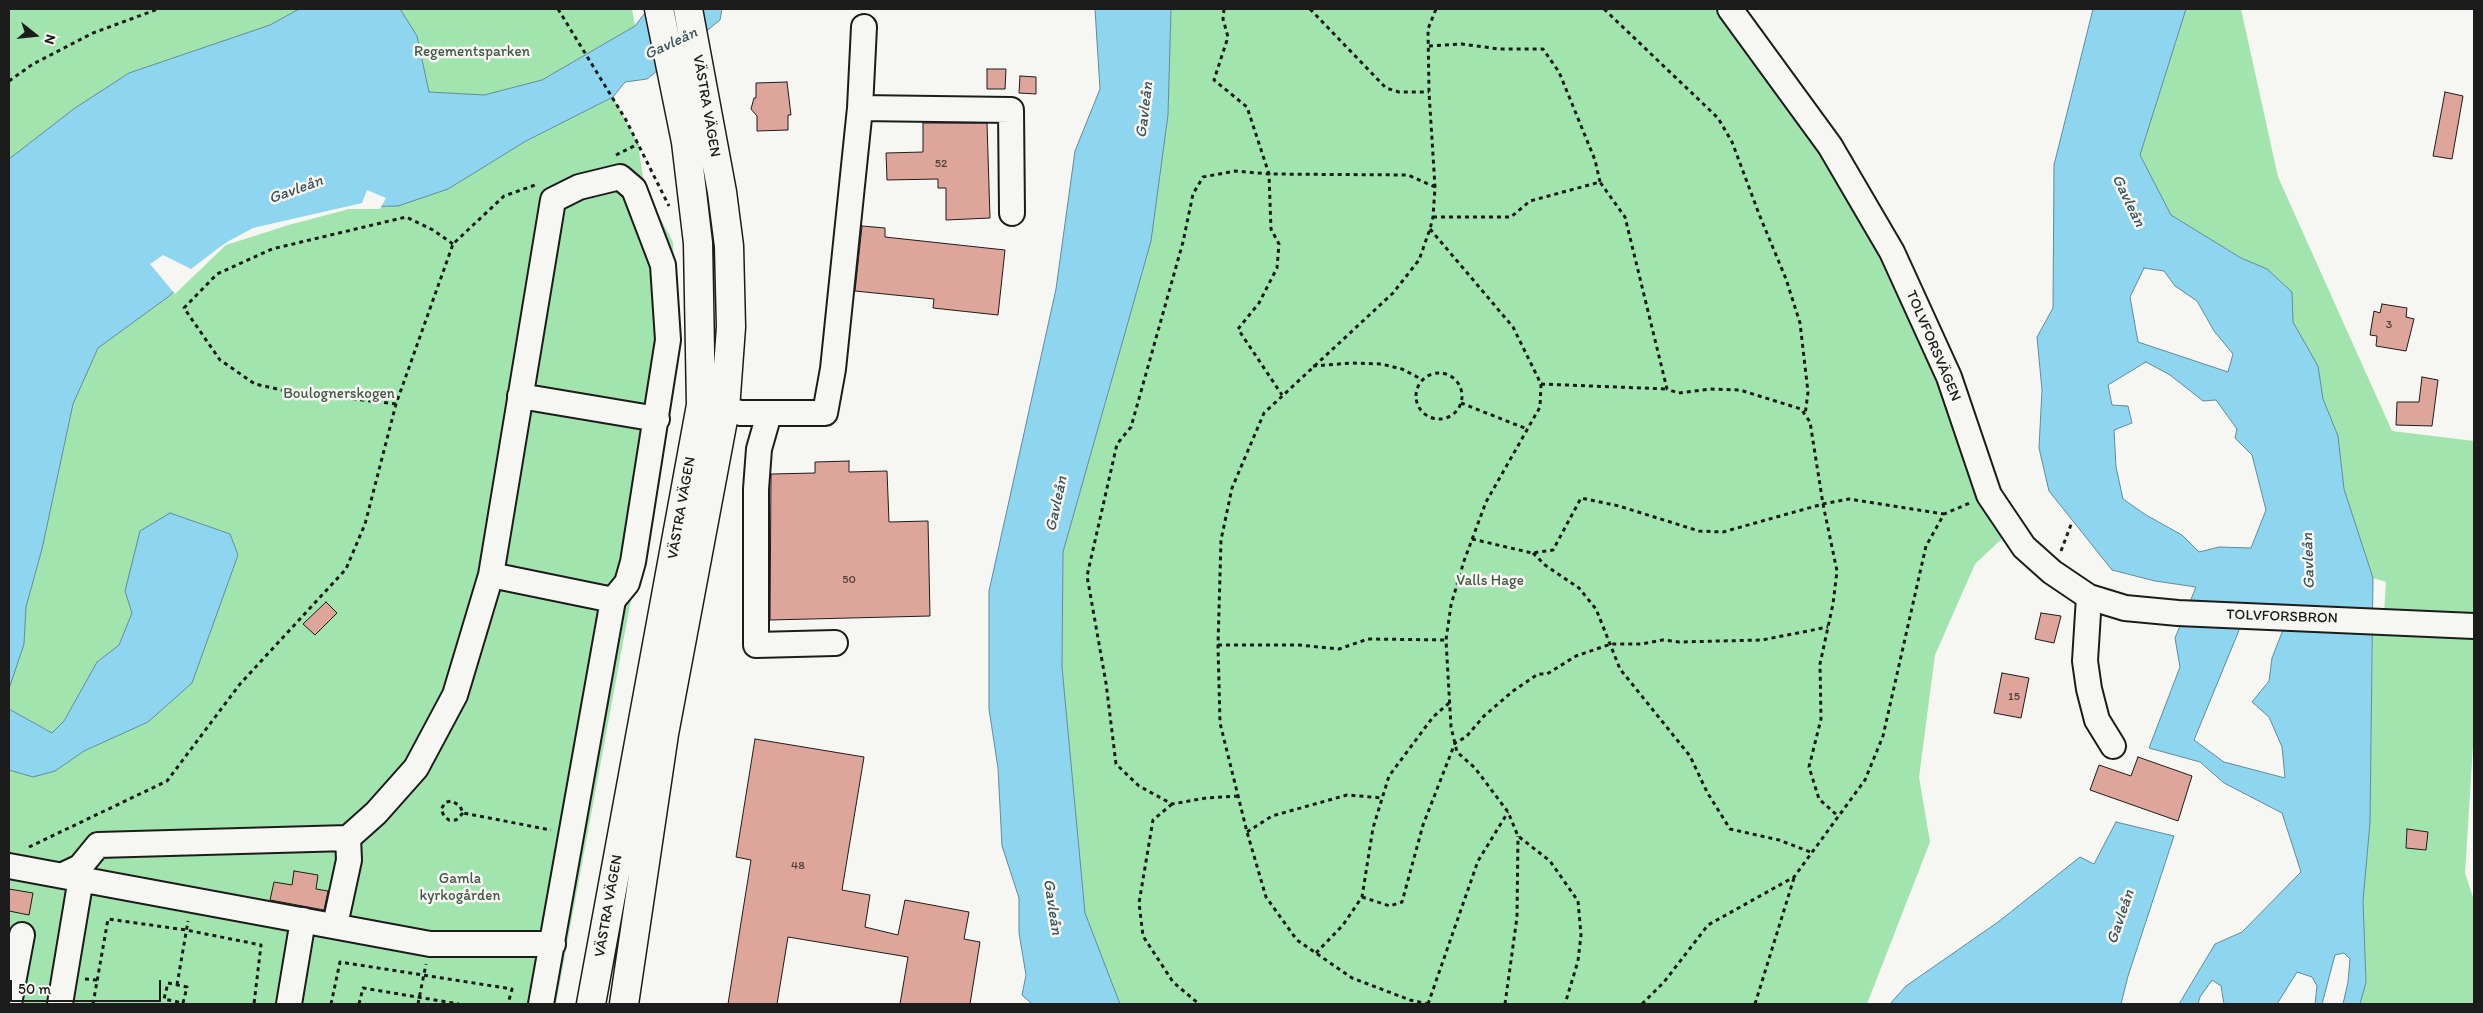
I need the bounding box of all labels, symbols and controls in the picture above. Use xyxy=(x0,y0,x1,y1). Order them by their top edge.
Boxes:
north arrow xyxy=(10,10,60,60)
water label: Gavleån xyxy=(641,23,701,65)
text: N xyxy=(40,32,59,46)
park label: Regementsparken xyxy=(414,43,530,61)
street label: VÄSTRA VÄGEN xyxy=(688,53,724,159)
water label: Gavleån xyxy=(1132,81,1158,139)
house number: 52 xyxy=(935,157,947,171)
water label: Gavleån xyxy=(266,171,326,209)
water label: Gavleån xyxy=(2107,172,2149,230)
street label: TOLVFORSVÄGEN xyxy=(1902,288,1964,404)
house number: 3 xyxy=(2386,318,2392,332)
park label: Boulognerskogen xyxy=(283,385,395,403)
street label: VÄSTRA VÄGEN xyxy=(664,455,700,561)
water label: Gavleån xyxy=(1042,474,1072,534)
water label: Gavleån xyxy=(2298,533,2320,589)
park label: Valls Hage xyxy=(1456,572,1524,590)
house number: 50 xyxy=(842,573,856,587)
street label: TOLVFORSBRON xyxy=(2226,606,2338,628)
house number: 15 xyxy=(2008,690,2020,704)
street label: VÄSTRA VÄGEN xyxy=(591,853,627,959)
house number: 48 xyxy=(791,859,805,873)
park label: Gamla kyrkogården xyxy=(420,870,500,905)
water label: Gavleån xyxy=(1038,878,1066,936)
water label: Gavleån xyxy=(2103,887,2139,947)
scale bar xyxy=(12,970,164,1002)
text: 50 m xyxy=(18,980,51,998)

